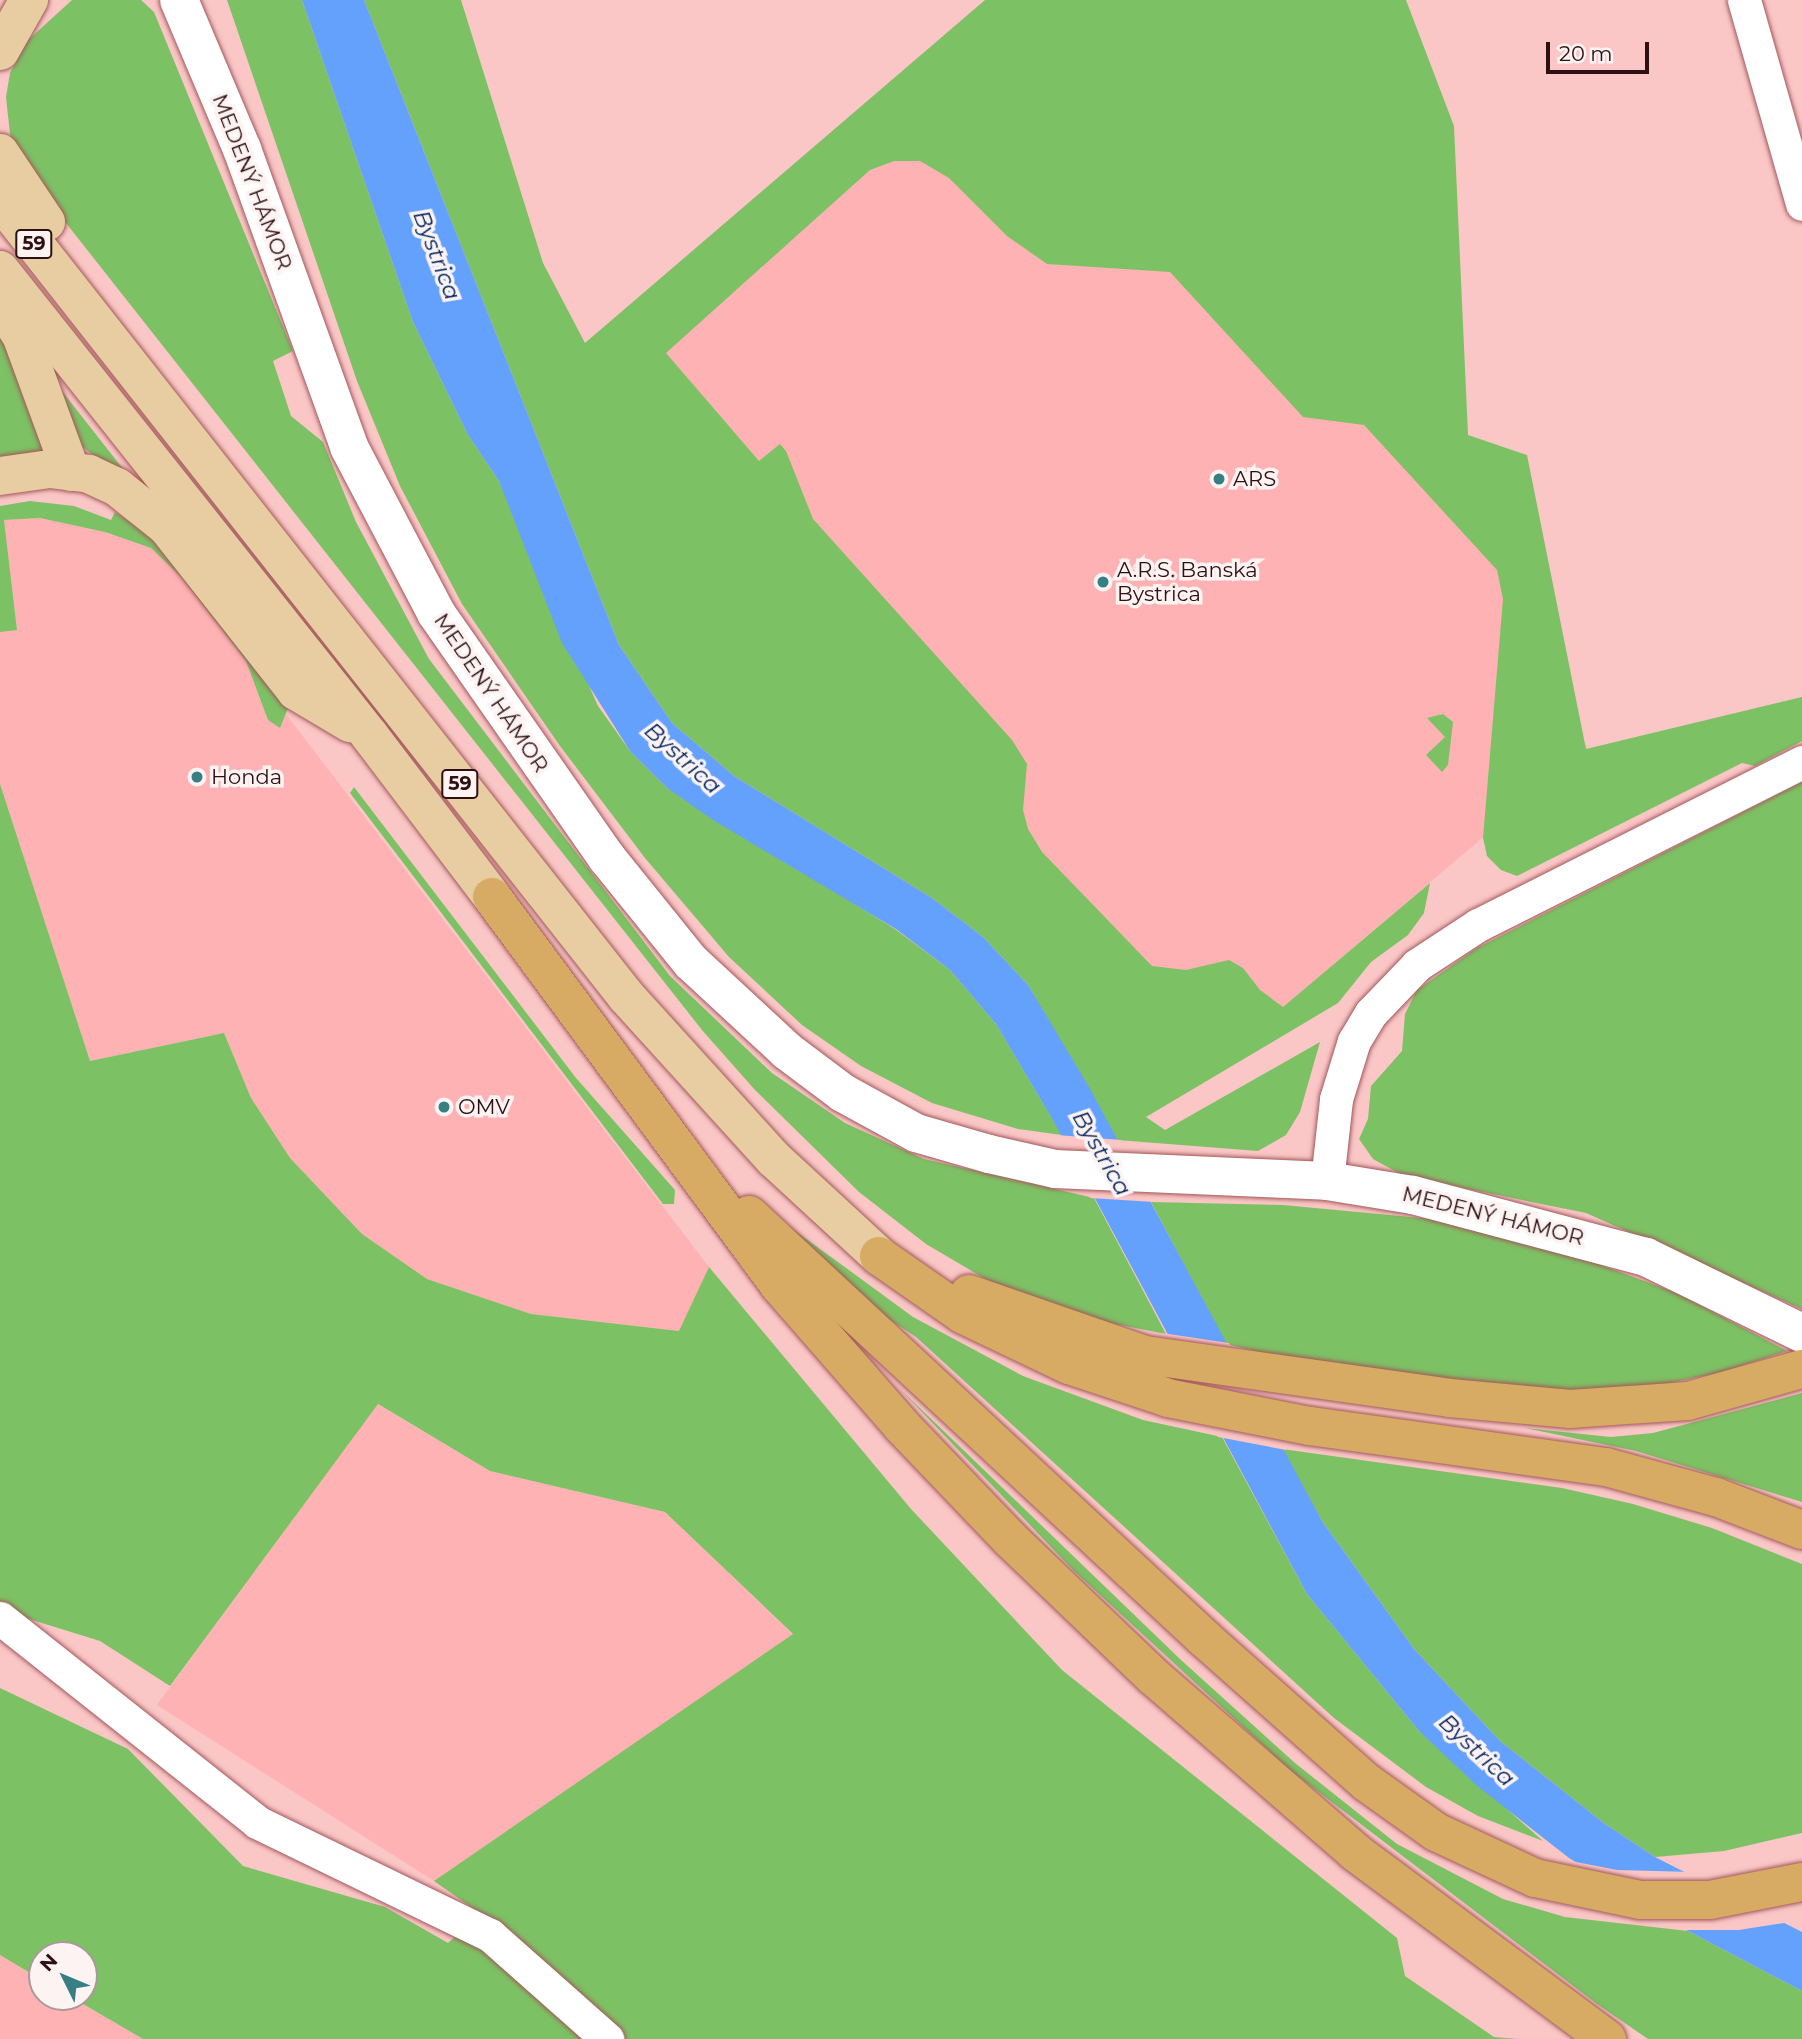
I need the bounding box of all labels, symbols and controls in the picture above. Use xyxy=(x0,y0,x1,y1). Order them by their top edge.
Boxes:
scale bar xyxy=(1550,28,1653,72)
text: 20 m xyxy=(1559,41,1613,66)
street label: MEDENÝ HÁMOR xyxy=(207,91,297,273)
water label: Bystrica xyxy=(407,206,467,304)
road number: 59 xyxy=(15,228,53,260)
place label: ARS xyxy=(1233,466,1276,492)
marker: ARS xyxy=(1211,471,1227,487)
place label: A.R.S. Banská Bystrica xyxy=(1117,557,1258,607)
marker: A.R.S. Banská Bystrica xyxy=(1095,574,1111,590)
street label: MEDENÝ HÁMOR xyxy=(429,609,553,777)
water label: Bystrica xyxy=(639,716,727,800)
place label: Honda xyxy=(211,764,282,790)
road number: 59 xyxy=(441,768,479,800)
marker: Honda xyxy=(189,769,205,785)
place label: OMV xyxy=(458,1094,510,1120)
marker: OMV xyxy=(436,1099,452,1115)
water label: Bystrica xyxy=(1067,1105,1137,1201)
street label: MEDENÝ HÁMOR xyxy=(1400,1181,1586,1251)
water label: Bystrica xyxy=(1433,1708,1521,1792)
north arrow xyxy=(28,1941,98,2011)
text: N xyxy=(35,1949,62,1976)

